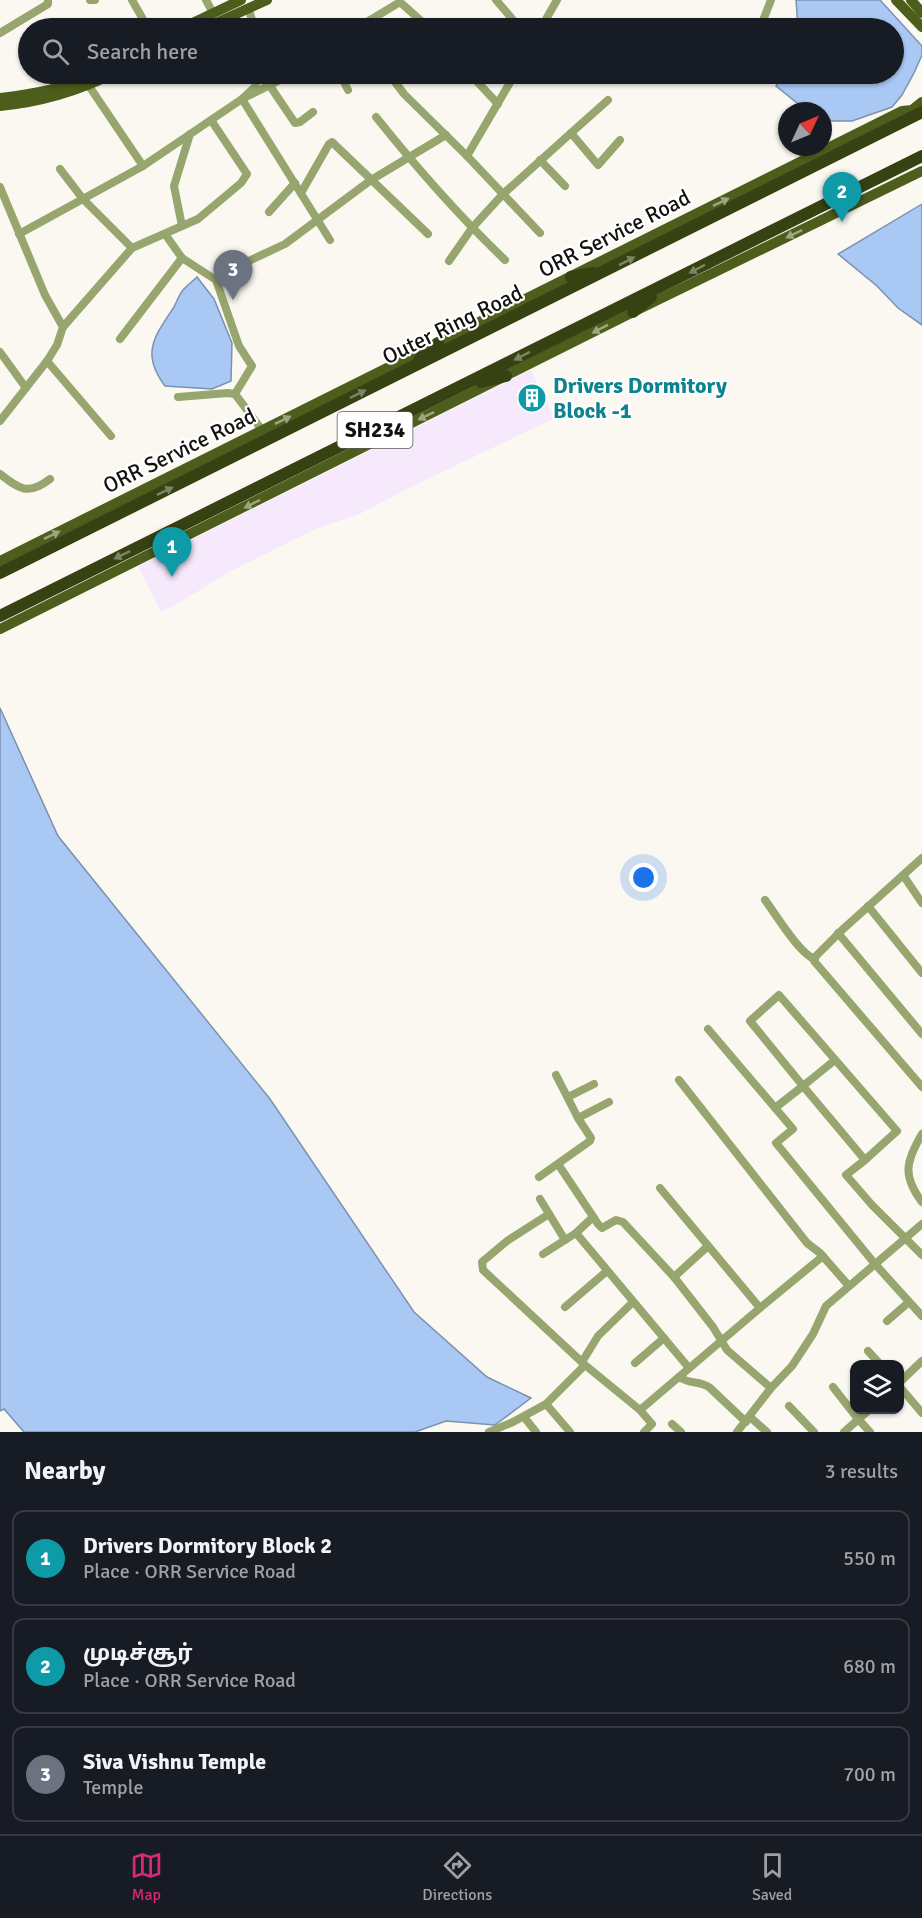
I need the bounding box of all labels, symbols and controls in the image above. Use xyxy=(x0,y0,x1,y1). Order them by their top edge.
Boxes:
search box xyxy=(18,18,904,84)
icon: search xyxy=(39,35,72,68)
text: Search here xyxy=(87,38,198,65)
north arrow xyxy=(778,102,832,156)
pin: 2 xyxy=(822,172,862,222)
street label: ORR Service Road xyxy=(534,184,695,283)
one-way arrow xyxy=(712,197,730,207)
one-way arrow xyxy=(786,229,803,238)
pin: 3 xyxy=(214,250,252,300)
one-way arrow xyxy=(618,256,636,266)
one-way arrow xyxy=(688,264,705,274)
street label: Outer Ring Road xyxy=(378,279,527,370)
one-way arrow xyxy=(592,324,609,334)
one-way arrow xyxy=(514,351,531,361)
place label: Drivers Dormitory Block -1 xyxy=(553,372,727,424)
building icon: Drivers Dormitory Block -1 xyxy=(516,382,548,414)
one-way arrow xyxy=(350,390,367,399)
street label: ORR Service Road xyxy=(98,402,260,499)
one-way arrow xyxy=(417,411,435,421)
road number: SH234 xyxy=(338,412,412,448)
one-way arrow xyxy=(275,415,292,424)
one-way arrow xyxy=(156,486,174,496)
one-way arrow xyxy=(243,499,260,508)
pin: 1 xyxy=(152,528,192,577)
one-way arrow xyxy=(44,530,61,539)
one-way arrow xyxy=(114,551,131,560)
your location xyxy=(629,863,658,892)
map controls xyxy=(850,1360,904,1414)
button: layers xyxy=(850,1360,904,1414)
text: Nearby xyxy=(24,1455,105,1487)
text: 3 results xyxy=(825,1459,898,1484)
text: Drivers Dormitory Block 2 xyxy=(83,1532,332,1559)
text: 1 xyxy=(40,1546,51,1571)
text: 550 m xyxy=(843,1546,896,1571)
text: Place · ORR Service Road xyxy=(83,1559,296,1584)
text: முடிச்சூர் xyxy=(83,1639,192,1666)
text: 2 xyxy=(40,1654,51,1679)
text: 680 m xyxy=(843,1654,896,1679)
text: Place · ORR Service Road xyxy=(83,1668,296,1693)
text: Siva Vishnu Temple xyxy=(83,1748,266,1775)
text: 3 xyxy=(40,1762,51,1787)
text: 700 m xyxy=(843,1762,896,1787)
text: Temple xyxy=(83,1775,143,1800)
tab: Map xyxy=(130,1849,163,1905)
tab: Directions xyxy=(422,1849,492,1905)
tab: Saved xyxy=(752,1849,792,1905)

